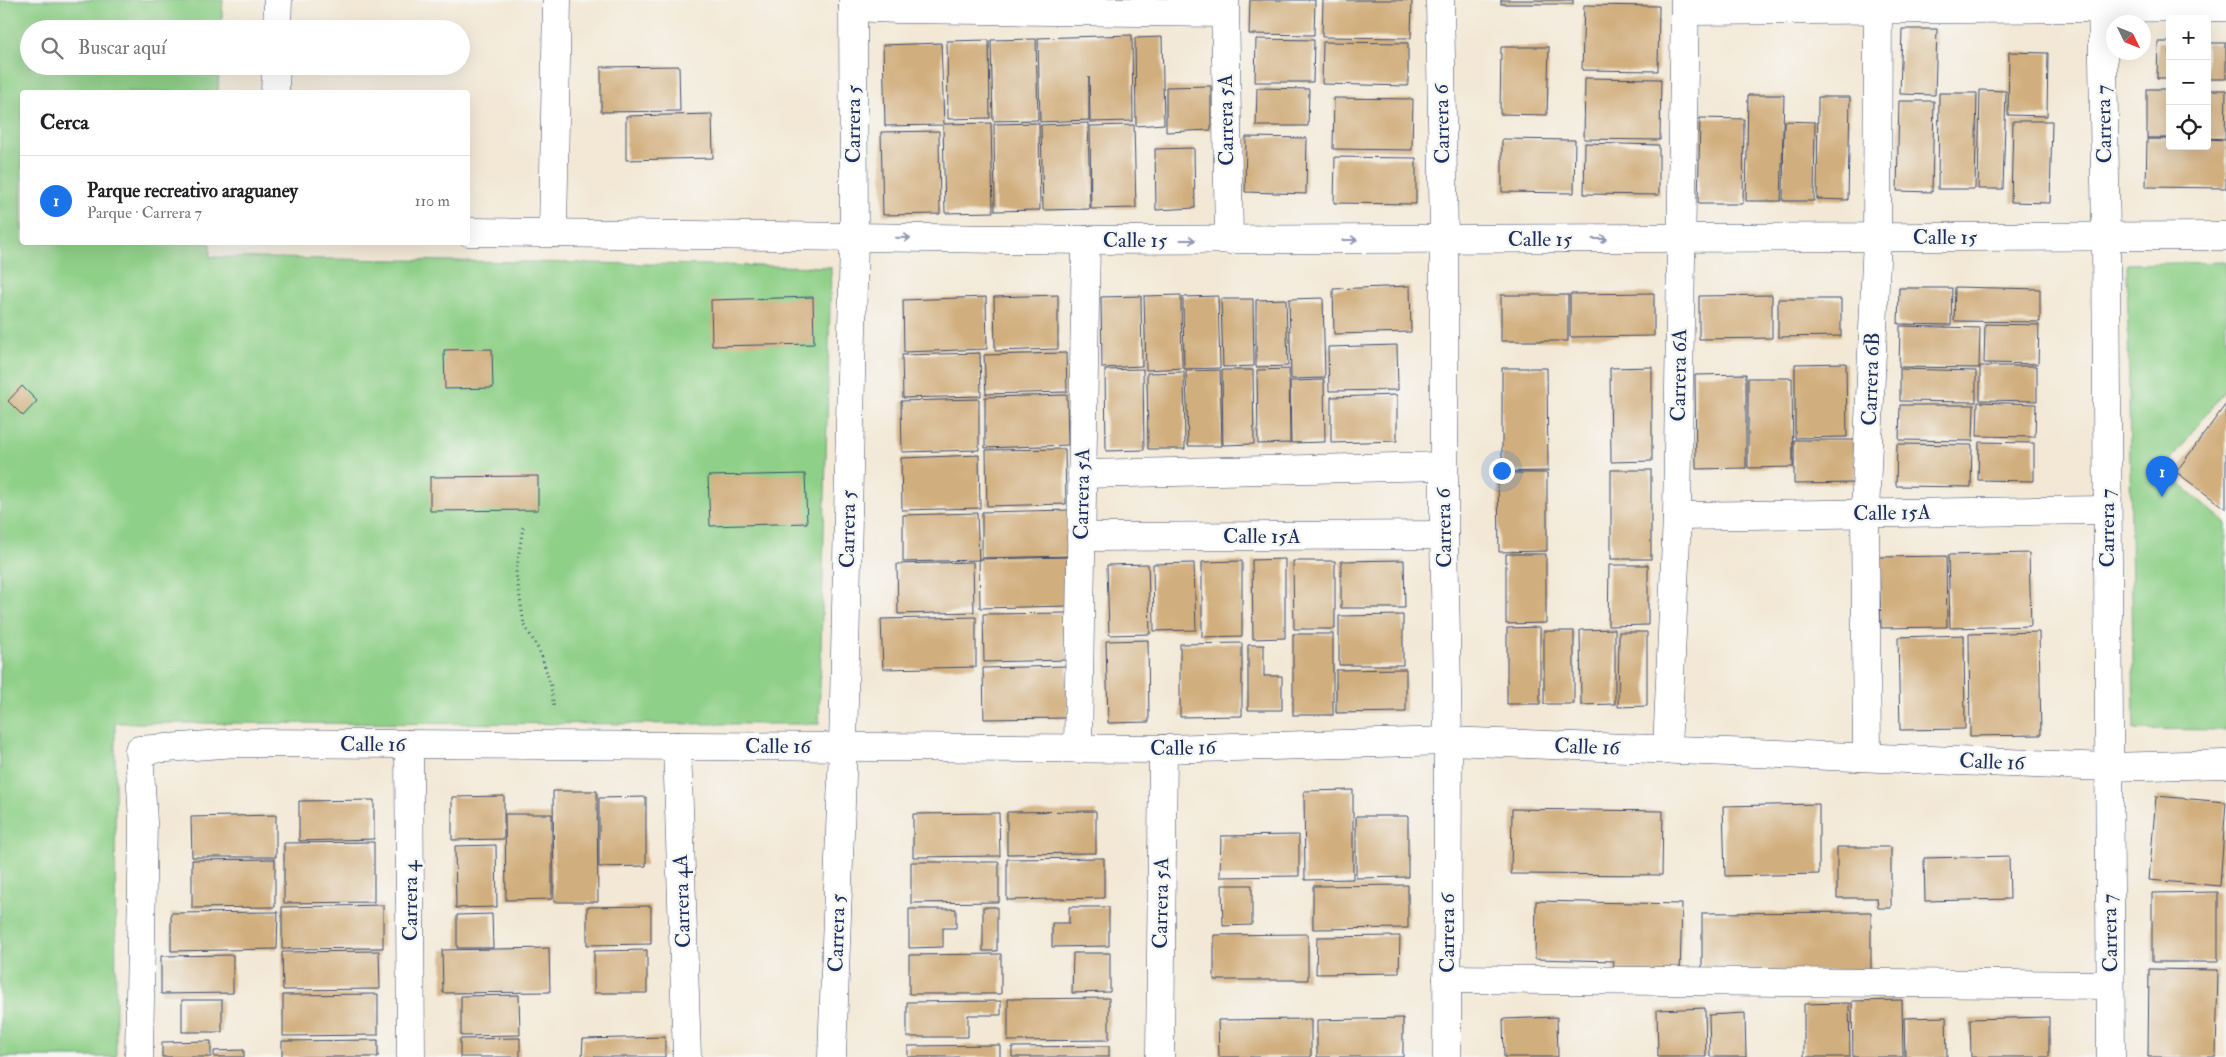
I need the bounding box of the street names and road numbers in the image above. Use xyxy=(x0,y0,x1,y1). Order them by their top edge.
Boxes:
street label: Carrera 5A xyxy=(1212,74,1240,166)
street label: Carrera 6 xyxy=(1428,82,1456,164)
street label: Carrera 5 xyxy=(840,84,867,163)
street label: Carrera 7 xyxy=(2090,84,2118,164)
street label: Calle 15 xyxy=(1913,224,1978,251)
street label: Calle 15 xyxy=(1508,226,1573,253)
street label: Calle 15 xyxy=(1103,227,1168,254)
street label: Carrera 6A xyxy=(1665,328,1693,422)
street label: Carrera 6B xyxy=(1856,332,1886,426)
street label: Carrera 5A xyxy=(1068,448,1096,540)
street label: Carrera 6 xyxy=(1430,486,1458,568)
street label: Carrera 7 xyxy=(2094,488,2121,567)
street label: Carrera 5 xyxy=(834,489,862,568)
street label: Calle 15A xyxy=(1853,499,1931,527)
street label: Calle 15A xyxy=(1223,523,1301,550)
street label: Calle 16 xyxy=(340,731,407,758)
street label: Calle 16 xyxy=(1554,732,1622,762)
street label: Calle 16 xyxy=(745,733,812,760)
street label: Calle 16 xyxy=(1150,734,1218,762)
street label: Calle 16 xyxy=(1959,747,2027,777)
street label: Carrera 4A xyxy=(667,854,697,948)
street label: Carrera 5A xyxy=(1147,857,1175,949)
street label: Carrera 4 xyxy=(397,859,424,941)
street label: Carrera 6 xyxy=(1434,892,1461,973)
street label: Carrera 5 xyxy=(822,893,852,973)
street label: Carrera 7 xyxy=(2096,893,2124,973)

